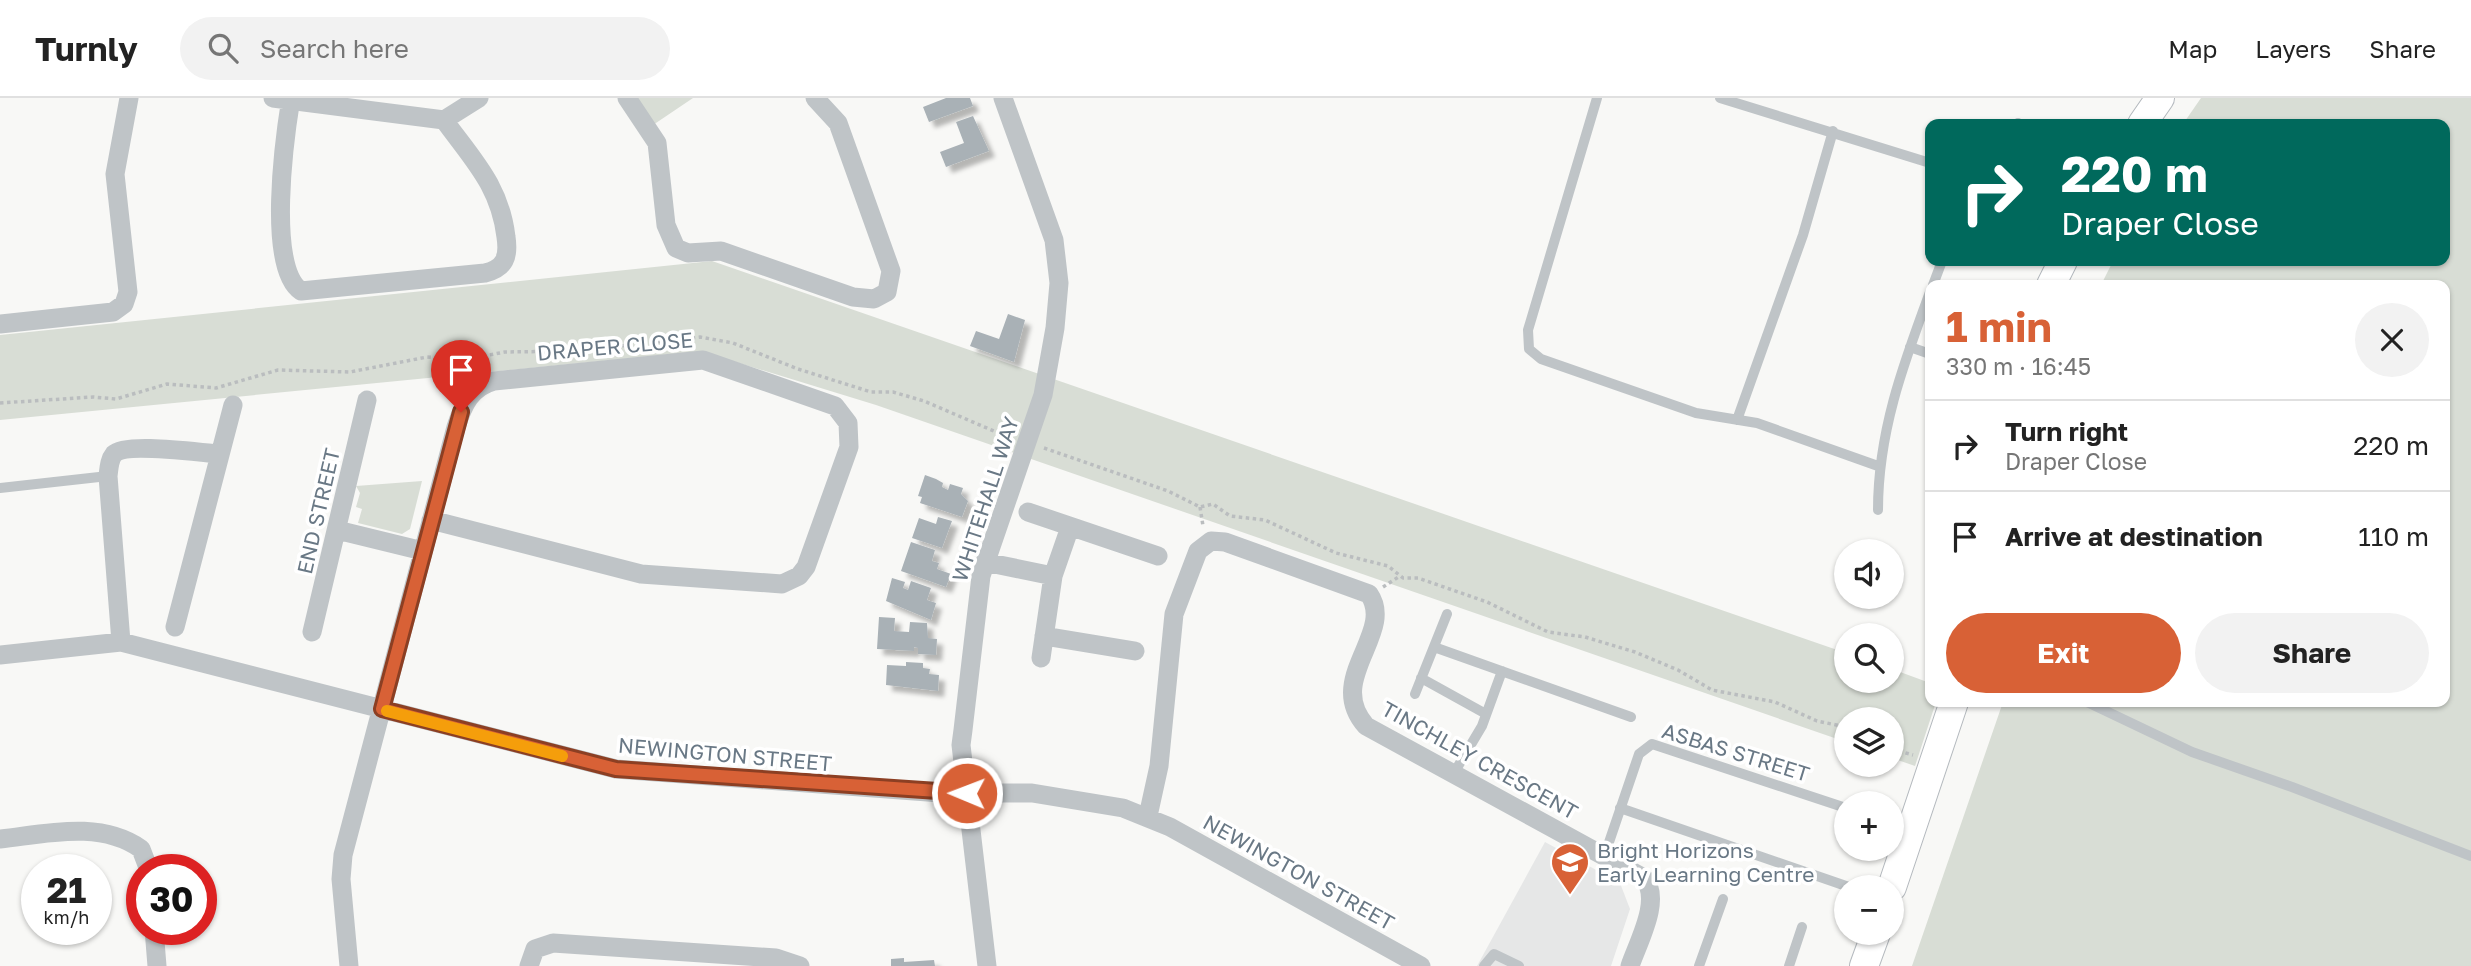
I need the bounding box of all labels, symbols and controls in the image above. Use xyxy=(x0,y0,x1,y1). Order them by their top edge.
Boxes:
search box xyxy=(180,17,670,80)
text: Turnly xyxy=(35,29,138,68)
icon: search xyxy=(204,29,242,67)
text: Search here xyxy=(260,33,409,64)
text: Map xyxy=(2168,34,2217,63)
text: Layers xyxy=(2255,34,2331,63)
text: Share xyxy=(2369,34,2436,63)
text: 220 m xyxy=(2061,144,2208,203)
icon: right xyxy=(1946,147,2037,238)
text: Draper Close xyxy=(2061,204,2259,242)
text: 1 min xyxy=(1946,301,2052,351)
button: close xyxy=(2355,303,2429,377)
street label: DRAPER CLOSE xyxy=(536,326,694,366)
pin xyxy=(431,340,491,412)
icon: arrive xyxy=(442,351,480,389)
text: 330 m · 16:45 xyxy=(1946,352,2091,380)
street label: WHITEHALL WAY xyxy=(946,413,1024,585)
text: Turn right xyxy=(2005,416,2128,447)
icon: right xyxy=(1946,427,1984,465)
text: 220 m xyxy=(2353,430,2429,461)
street label: END STREET xyxy=(291,446,345,576)
text: Draper Close xyxy=(2005,447,2147,475)
icon: arrive xyxy=(1946,518,1984,556)
text: Arrive at destination xyxy=(2005,521,2263,552)
text: 110 m xyxy=(2358,521,2429,552)
map controls xyxy=(1834,539,1904,945)
button: sound xyxy=(1834,539,1904,609)
button: Exit xyxy=(1946,613,2181,693)
button: Share xyxy=(2195,613,2429,693)
button: search xyxy=(1834,623,1904,693)
street label: TINCHLEY CRESCENT xyxy=(1377,695,1583,825)
button: layers xyxy=(1834,707,1904,777)
street label: ASBAS STREET xyxy=(1659,717,1813,787)
street label: NEWINGTON STREET xyxy=(617,732,833,776)
position arrow xyxy=(930,756,1004,830)
button: + xyxy=(1834,791,1904,861)
street label: NEWINGTON STREET xyxy=(1199,809,1399,935)
place label: Bright Horizons Early Learning Centre xyxy=(1597,837,1814,887)
school or university icon: Bright Horizons Early Learning Centre xyxy=(1549,841,1591,896)
speed limit sign: 30 xyxy=(126,854,217,945)
text: 21 xyxy=(47,869,86,911)
button: − xyxy=(1834,875,1904,945)
text: km/h xyxy=(44,906,89,928)

